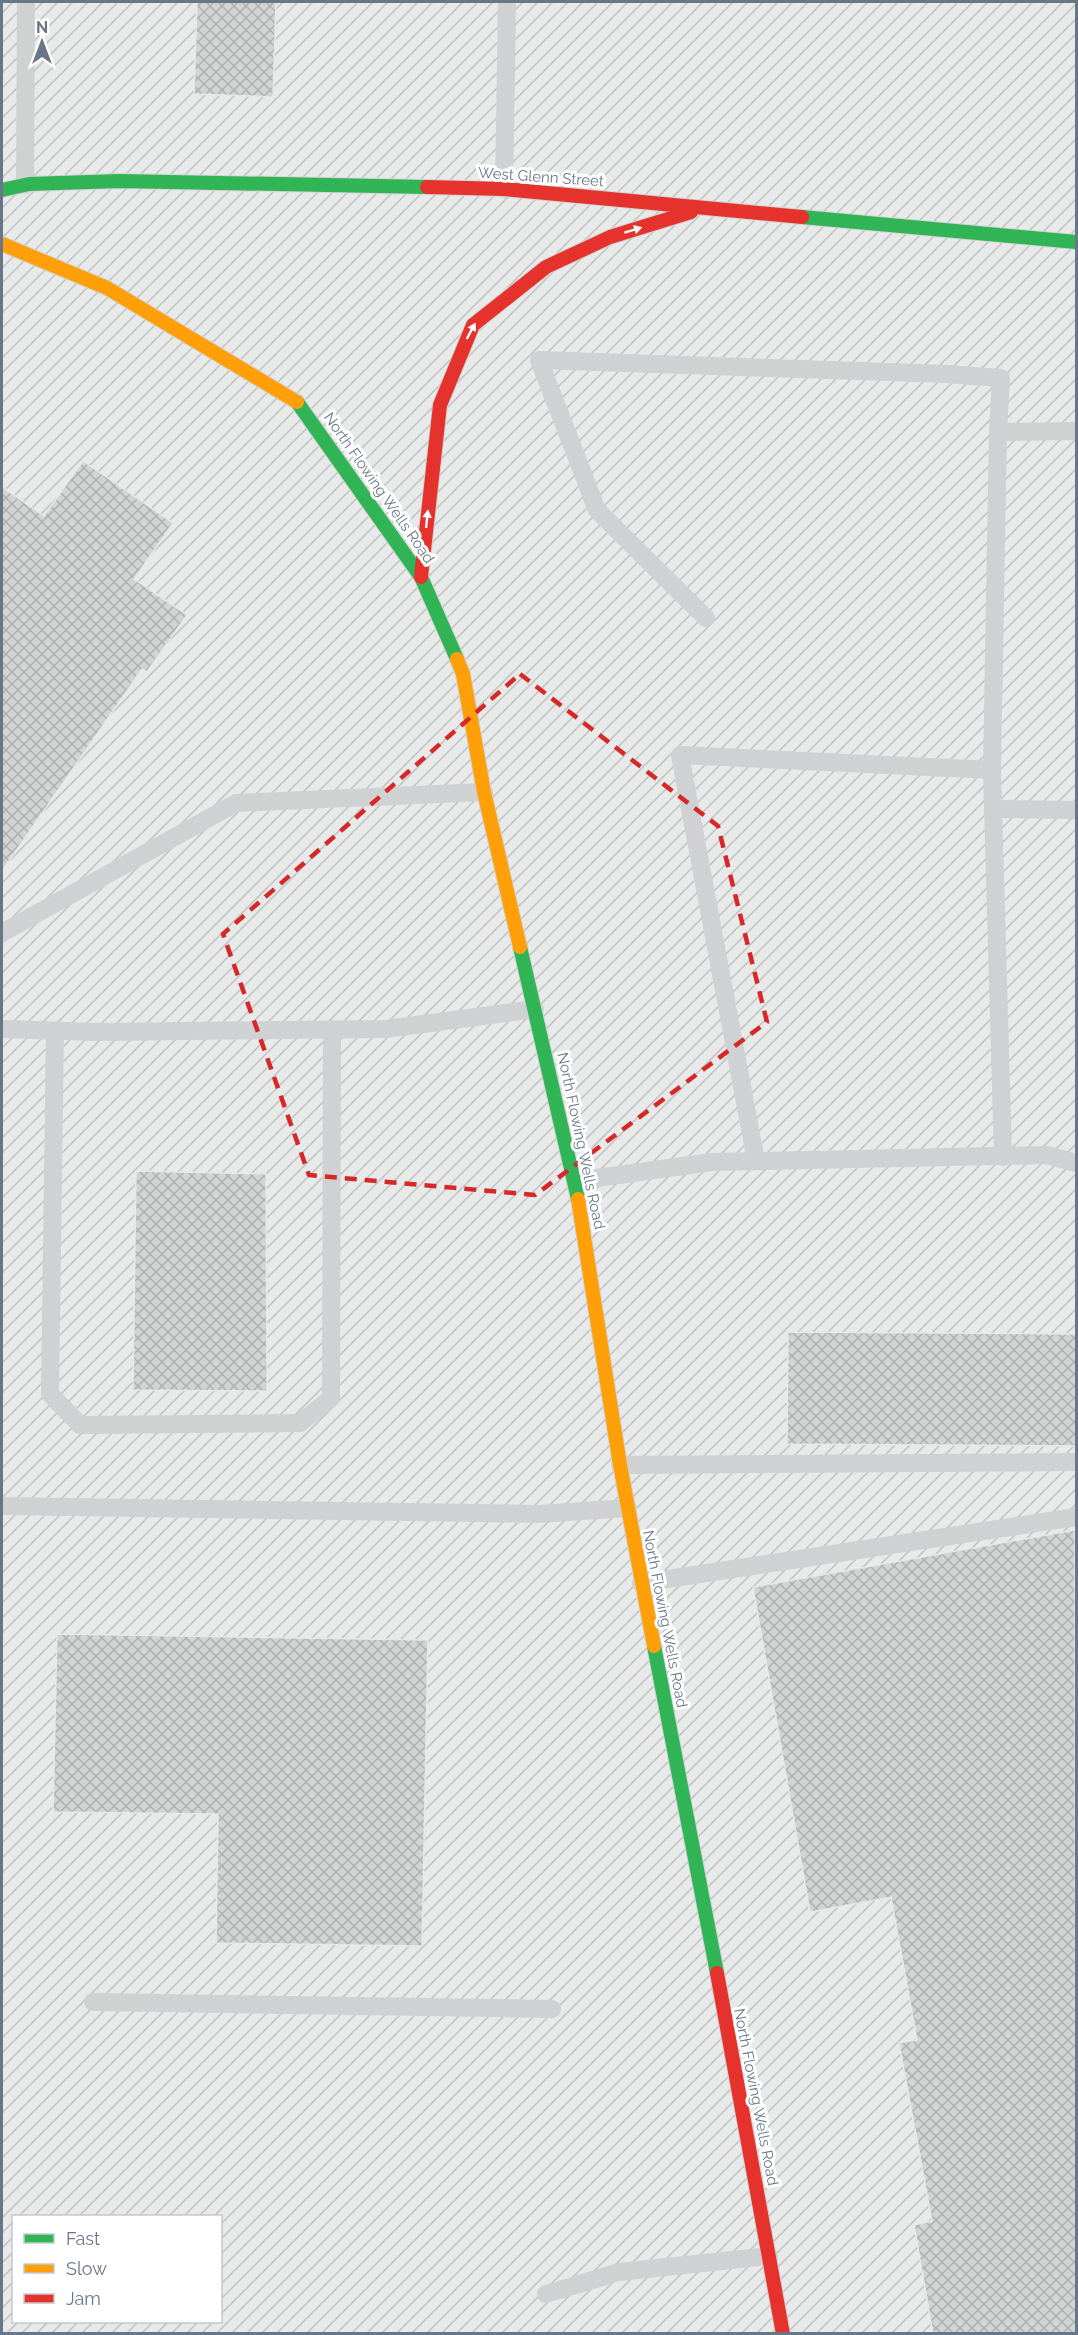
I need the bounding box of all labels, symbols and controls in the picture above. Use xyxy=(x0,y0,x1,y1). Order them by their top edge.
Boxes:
north arrow xyxy=(12,12,72,72)
text: N xyxy=(36,18,48,37)
street label: West Glenn Street xyxy=(477,164,605,190)
one-way arrow xyxy=(625,225,643,234)
one-way arrow xyxy=(466,322,476,339)
street label: North Flowing Wells Road xyxy=(320,409,438,567)
one-way arrow xyxy=(422,509,432,528)
street label: North Flowing Wells Road xyxy=(553,1051,609,1231)
street label: North Flowing Wells Road xyxy=(639,1529,691,1709)
street label: North Flowing Wells Road xyxy=(730,2007,782,2187)
legend xyxy=(12,2215,222,2323)
text: Fast xyxy=(66,2228,100,2249)
text: Slow xyxy=(66,2258,107,2279)
text: Jam xyxy=(66,2288,101,2309)

